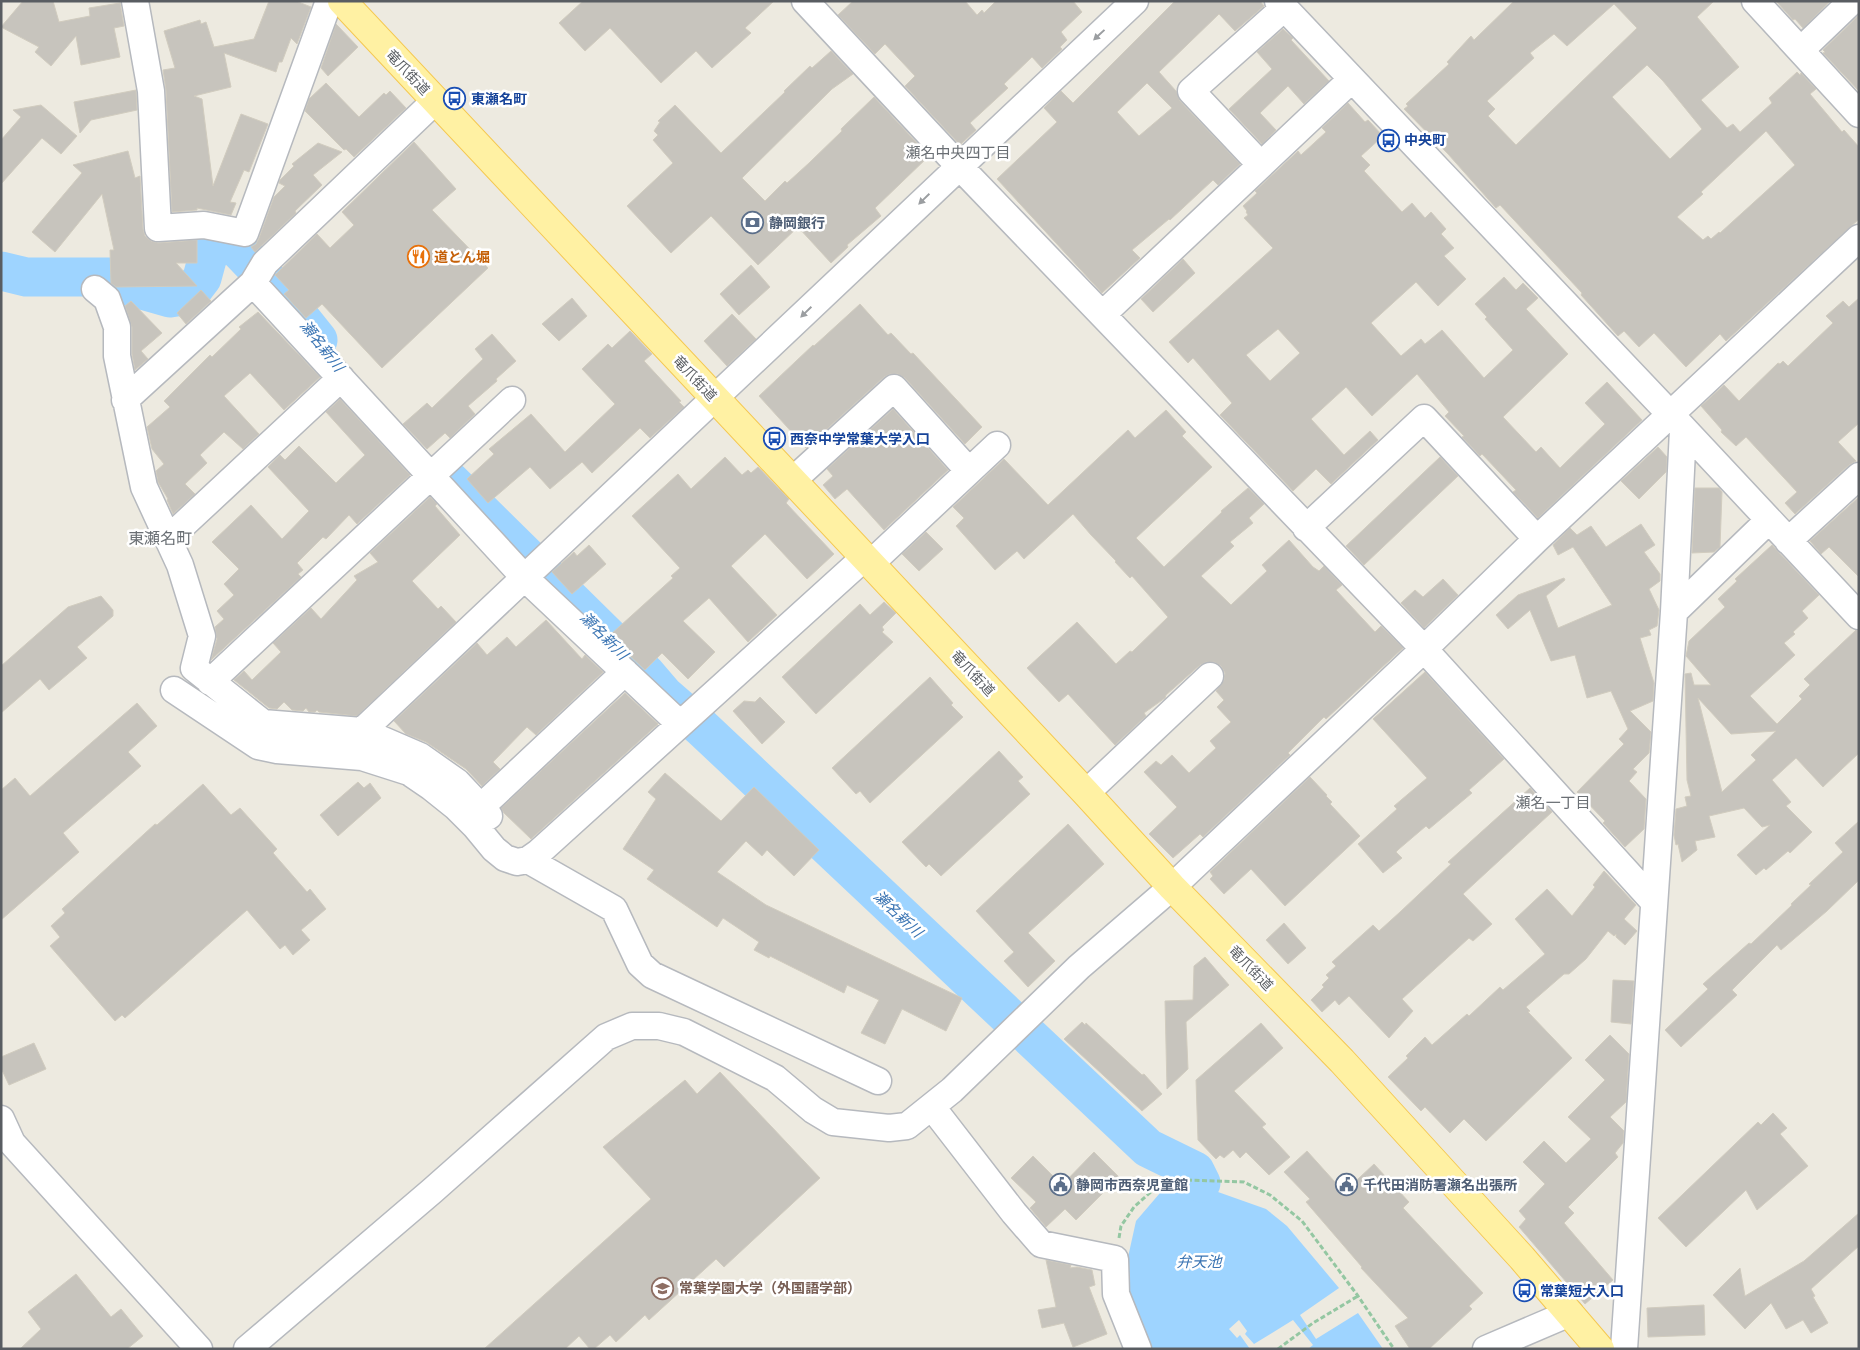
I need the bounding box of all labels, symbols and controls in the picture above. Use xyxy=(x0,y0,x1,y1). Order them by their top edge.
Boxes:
one-way arrow xyxy=(1094,29,1106,41)
street label: 竜爪街道 xyxy=(382,46,433,99)
bus stop icon: 東瀬名町 xyxy=(443,87,467,111)
place label: 東瀬名町 xyxy=(471,91,527,108)
bus stop icon: 中央町 xyxy=(1376,128,1400,152)
place label: 中央町 xyxy=(1404,132,1446,149)
district label: 瀬名中央四丁目 xyxy=(905,144,1011,162)
one-way arrow xyxy=(918,193,930,205)
bank icon: 静岡銀行 xyxy=(741,211,765,235)
place label: 静岡銀行 xyxy=(769,215,825,232)
restaurant icon: 道とん堀 xyxy=(406,245,430,269)
place label: 道とん堀 xyxy=(434,249,490,266)
one-way arrow xyxy=(801,306,813,318)
water label: 瀬名新川 xyxy=(296,317,349,377)
street label: 竜爪街道 xyxy=(669,352,720,405)
bus stop icon: 西奈中学常葉大学入口 xyxy=(762,427,786,451)
place label: 西奈中学常葉大学入口 xyxy=(790,431,930,448)
district label: 東瀬名町 xyxy=(128,529,192,549)
water label: 瀬名新川 xyxy=(576,608,633,665)
street label: 竜爪街道 xyxy=(947,647,998,700)
district label: 瀬名一丁目 xyxy=(1515,794,1591,812)
water label: 瀬名新川 xyxy=(870,887,928,942)
street label: 竜爪街道 xyxy=(1225,942,1276,994)
public building icon: 静岡市西奈児童館 xyxy=(1048,1173,1072,1197)
public building icon: 千代田消防署瀬名出張所 xyxy=(1335,1173,1359,1197)
place label: 静岡市西奈児童館 xyxy=(1076,1177,1188,1194)
place label: 千代田消防署瀬名出張所 xyxy=(1363,1177,1517,1194)
water label: 弁天池 xyxy=(1176,1253,1223,1271)
school or university icon: 常葉学園大学（外国語学部） xyxy=(651,1276,675,1300)
bus stop icon: 常葉短大入口 xyxy=(1512,1279,1536,1303)
place label: 常葉学園大学（外国語学部） xyxy=(679,1280,861,1297)
place label: 常葉短大入口 xyxy=(1540,1283,1624,1300)

